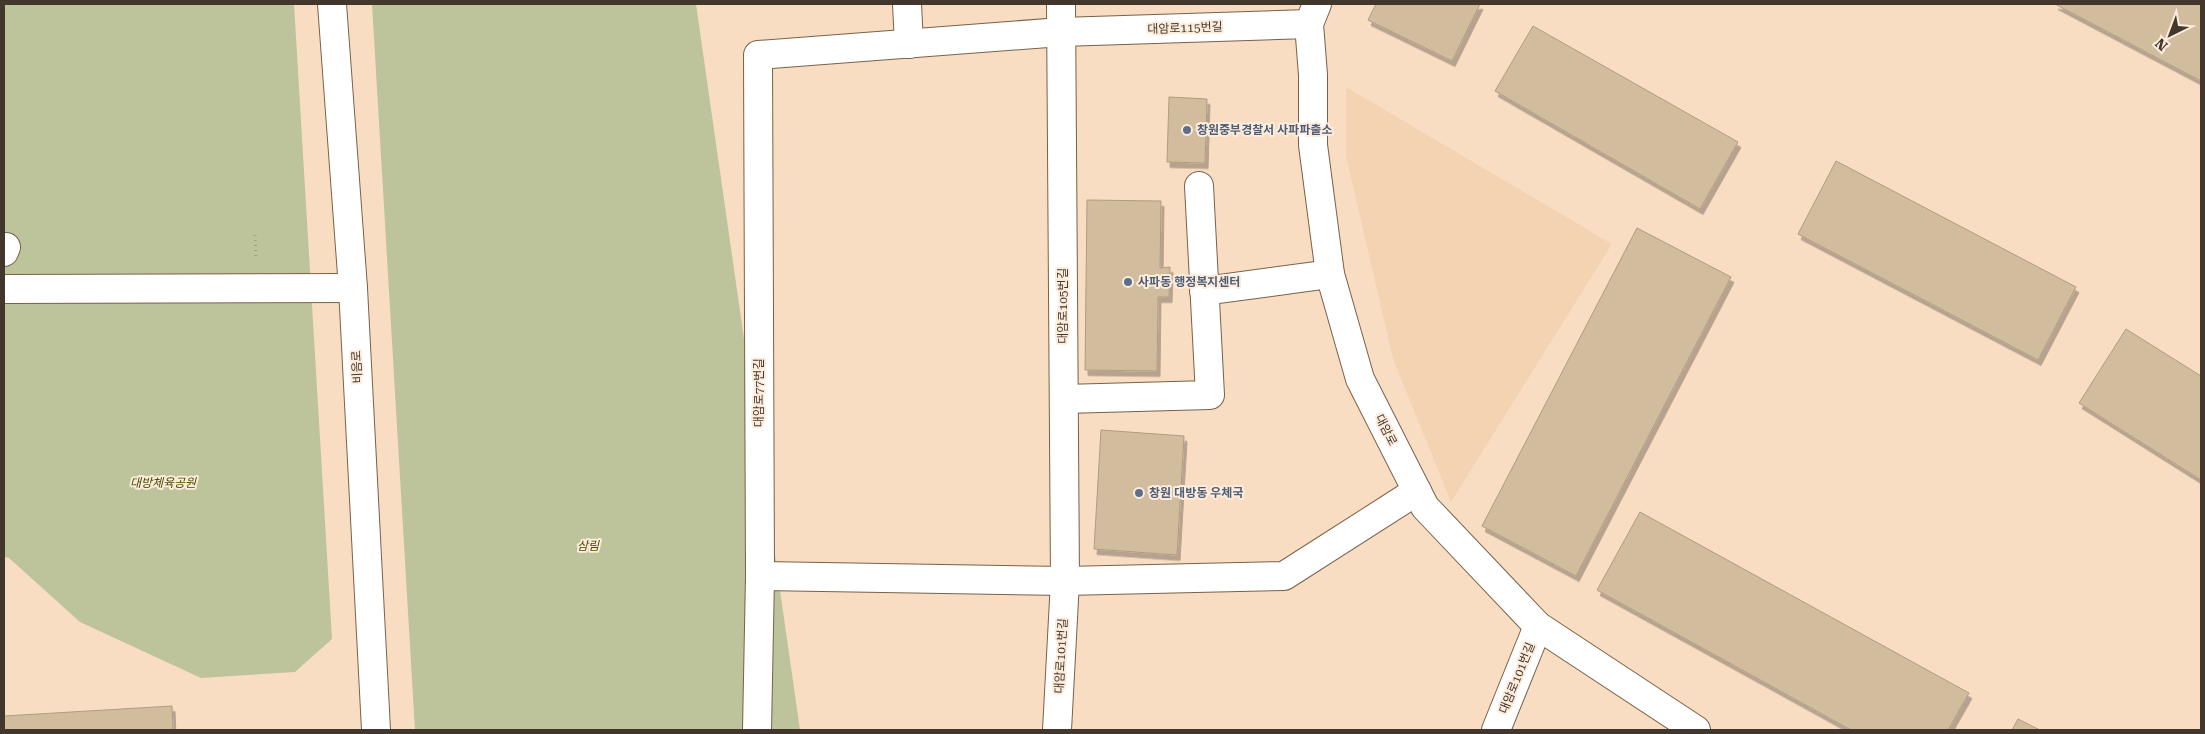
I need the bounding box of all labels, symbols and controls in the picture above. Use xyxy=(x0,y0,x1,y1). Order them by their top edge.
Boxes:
north arrow xyxy=(2145,10,2195,60)
street label: 대암로115번길 xyxy=(1147,20,1223,36)
text: N xyxy=(2152,35,2171,54)
place label: 창원중부경찰서 사파파출소 xyxy=(1197,123,1333,137)
marker: 창원중부경찰서 사파파출소 xyxy=(1181,124,1193,136)
street label: 대암로105번길 xyxy=(1056,268,1070,344)
place label: 사파동 행정복지센터 xyxy=(1138,275,1240,289)
marker: 사파동 행정복지센터 xyxy=(1122,276,1134,288)
street label: 비음로 xyxy=(349,350,365,384)
street label: 대암로77번길 xyxy=(752,359,766,427)
street label: 대암로 xyxy=(1372,412,1400,448)
park label: 대방체육공원 xyxy=(130,476,197,490)
place label: 창원 대방동 우체국 xyxy=(1149,486,1243,500)
marker: 창원 대방동 우체국 xyxy=(1133,487,1145,499)
park label: 삼림 xyxy=(577,539,600,553)
street label: 대암로101번길 xyxy=(1052,618,1070,694)
street label: 대암로101번길 xyxy=(1496,640,1538,716)

